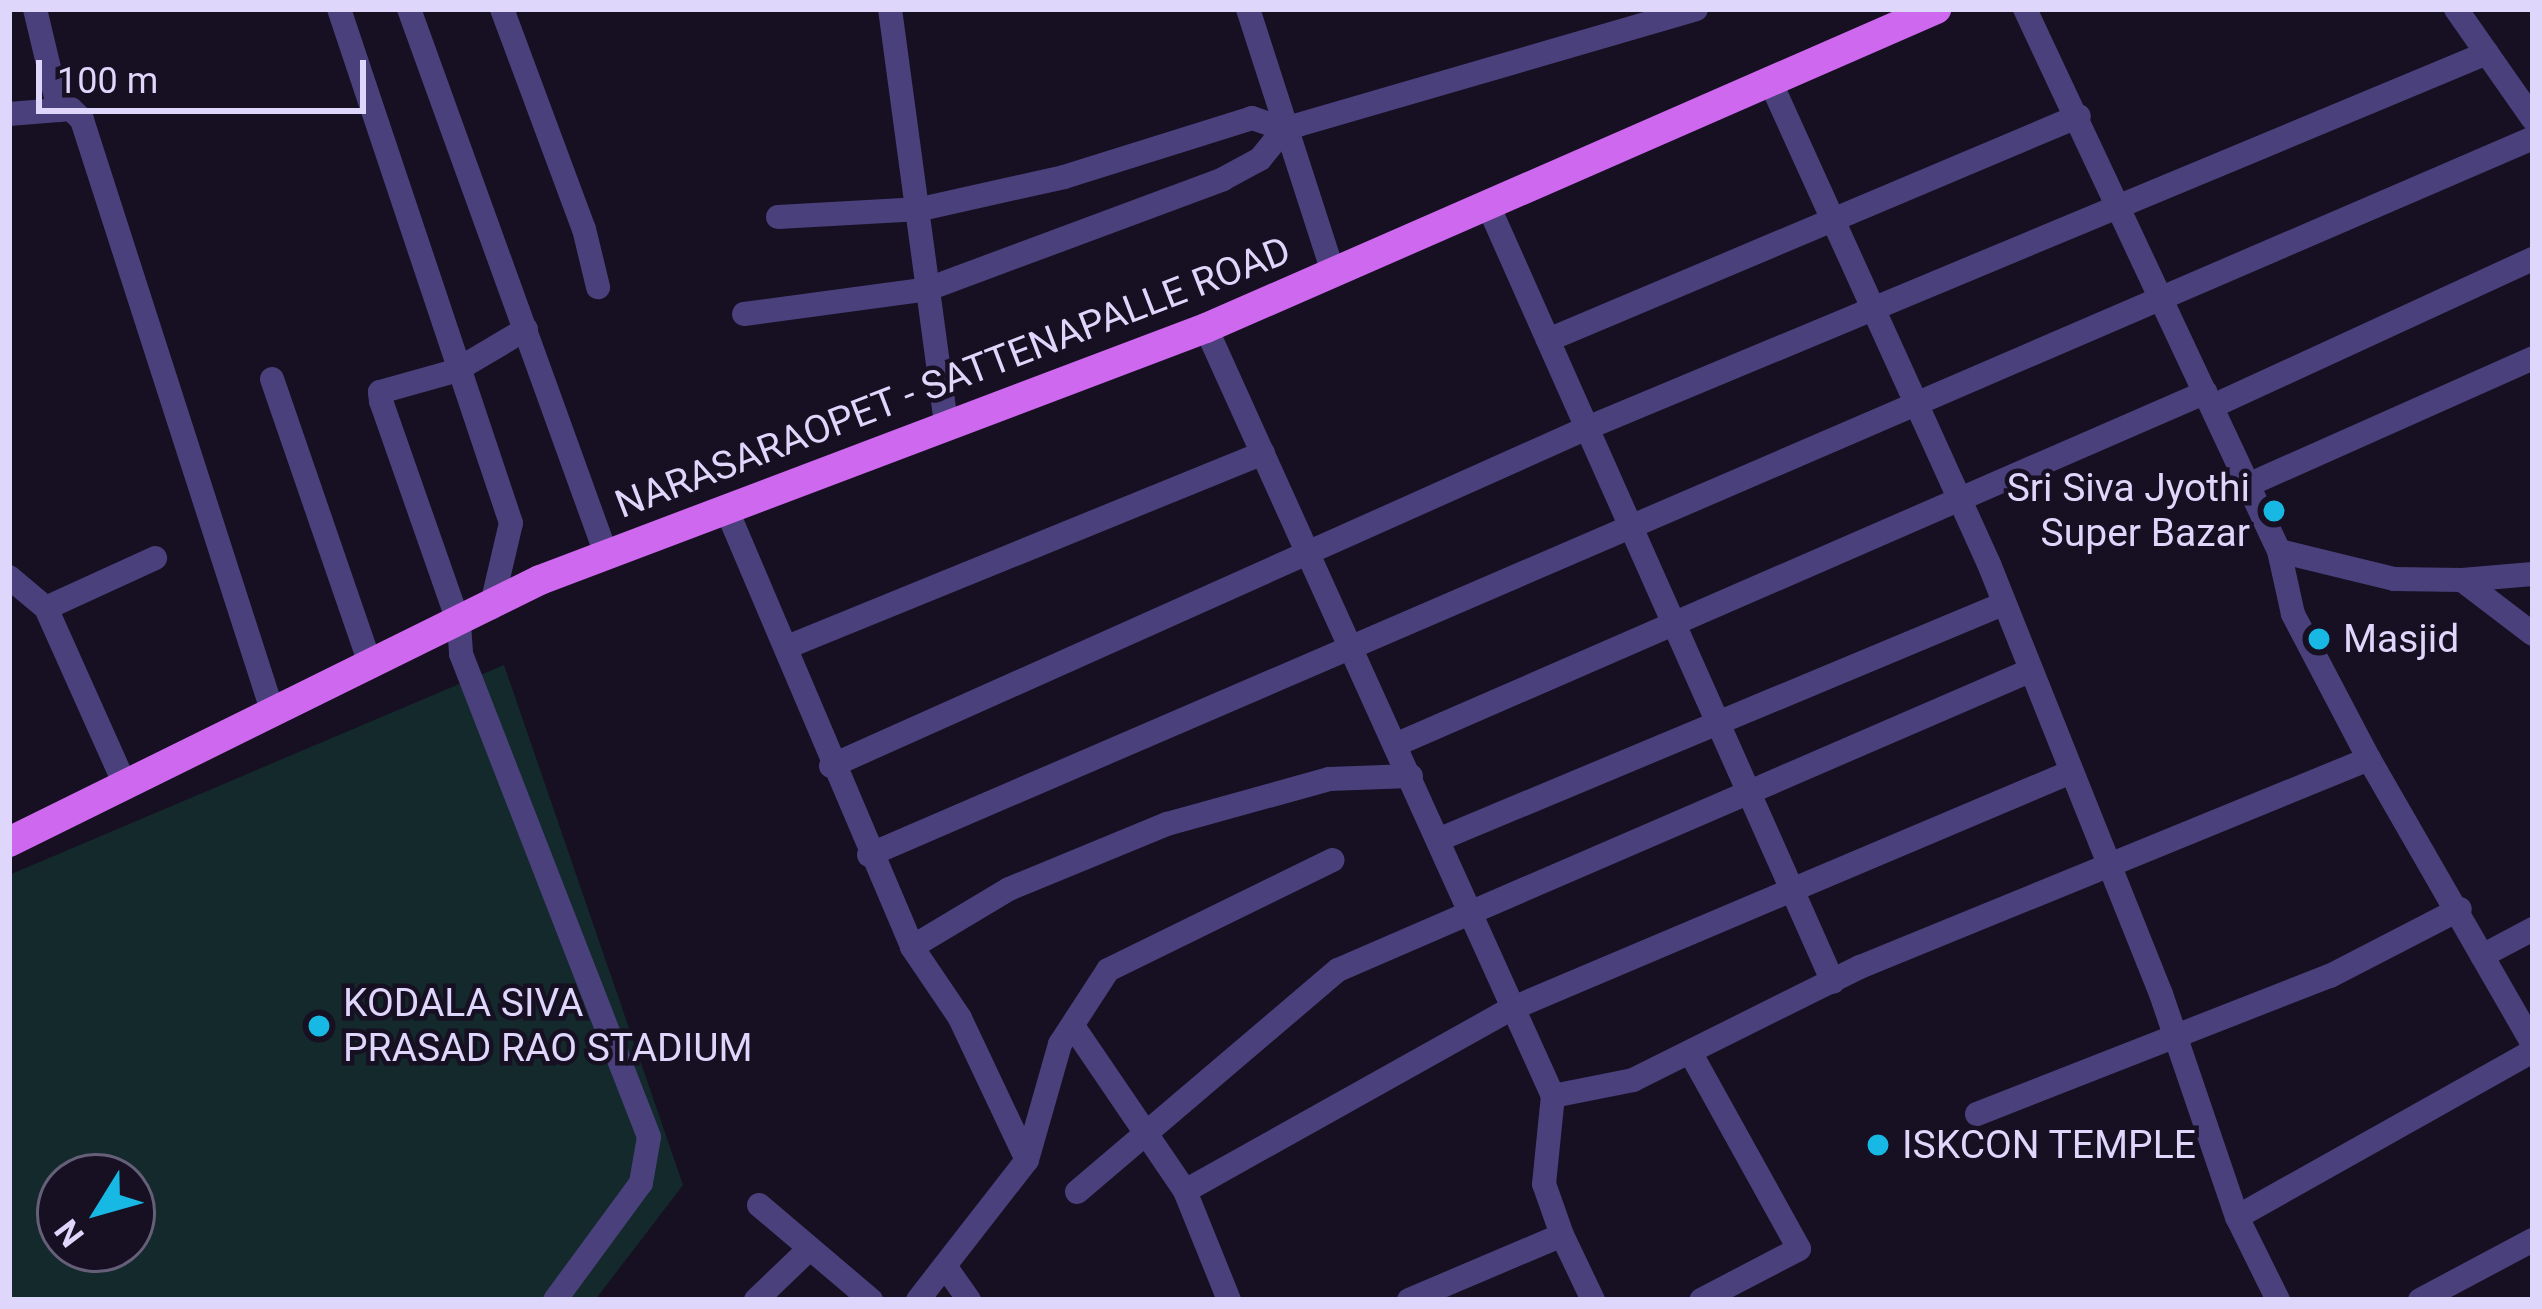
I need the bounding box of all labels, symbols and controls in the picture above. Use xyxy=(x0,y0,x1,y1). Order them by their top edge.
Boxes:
scale bar xyxy=(42,36,372,110)
text: 100 m xyxy=(57,60,158,102)
street label: NARASARAOPET - SATTENAPALLE ROAD xyxy=(609,227,1297,529)
place label: Sri Siva Jyothi Super Bazar xyxy=(2007,466,2250,557)
marker: Sri Siva Jyothi Super Bazar xyxy=(2261,498,2287,524)
place label: Masjid xyxy=(2343,616,2459,662)
marker: Masjid xyxy=(2306,626,2332,652)
place label: KODALA SIVA PRASAD RAO STADIUM xyxy=(343,981,753,1072)
marker: KODALA SIVA PRASAD RAO STADIUM xyxy=(306,1013,332,1039)
place label: ISKCON TEMPLE xyxy=(1902,1122,2197,1168)
marker: ISKCON TEMPLE xyxy=(1865,1132,1891,1158)
north arrow xyxy=(36,1153,156,1273)
text: N xyxy=(47,1212,92,1254)

